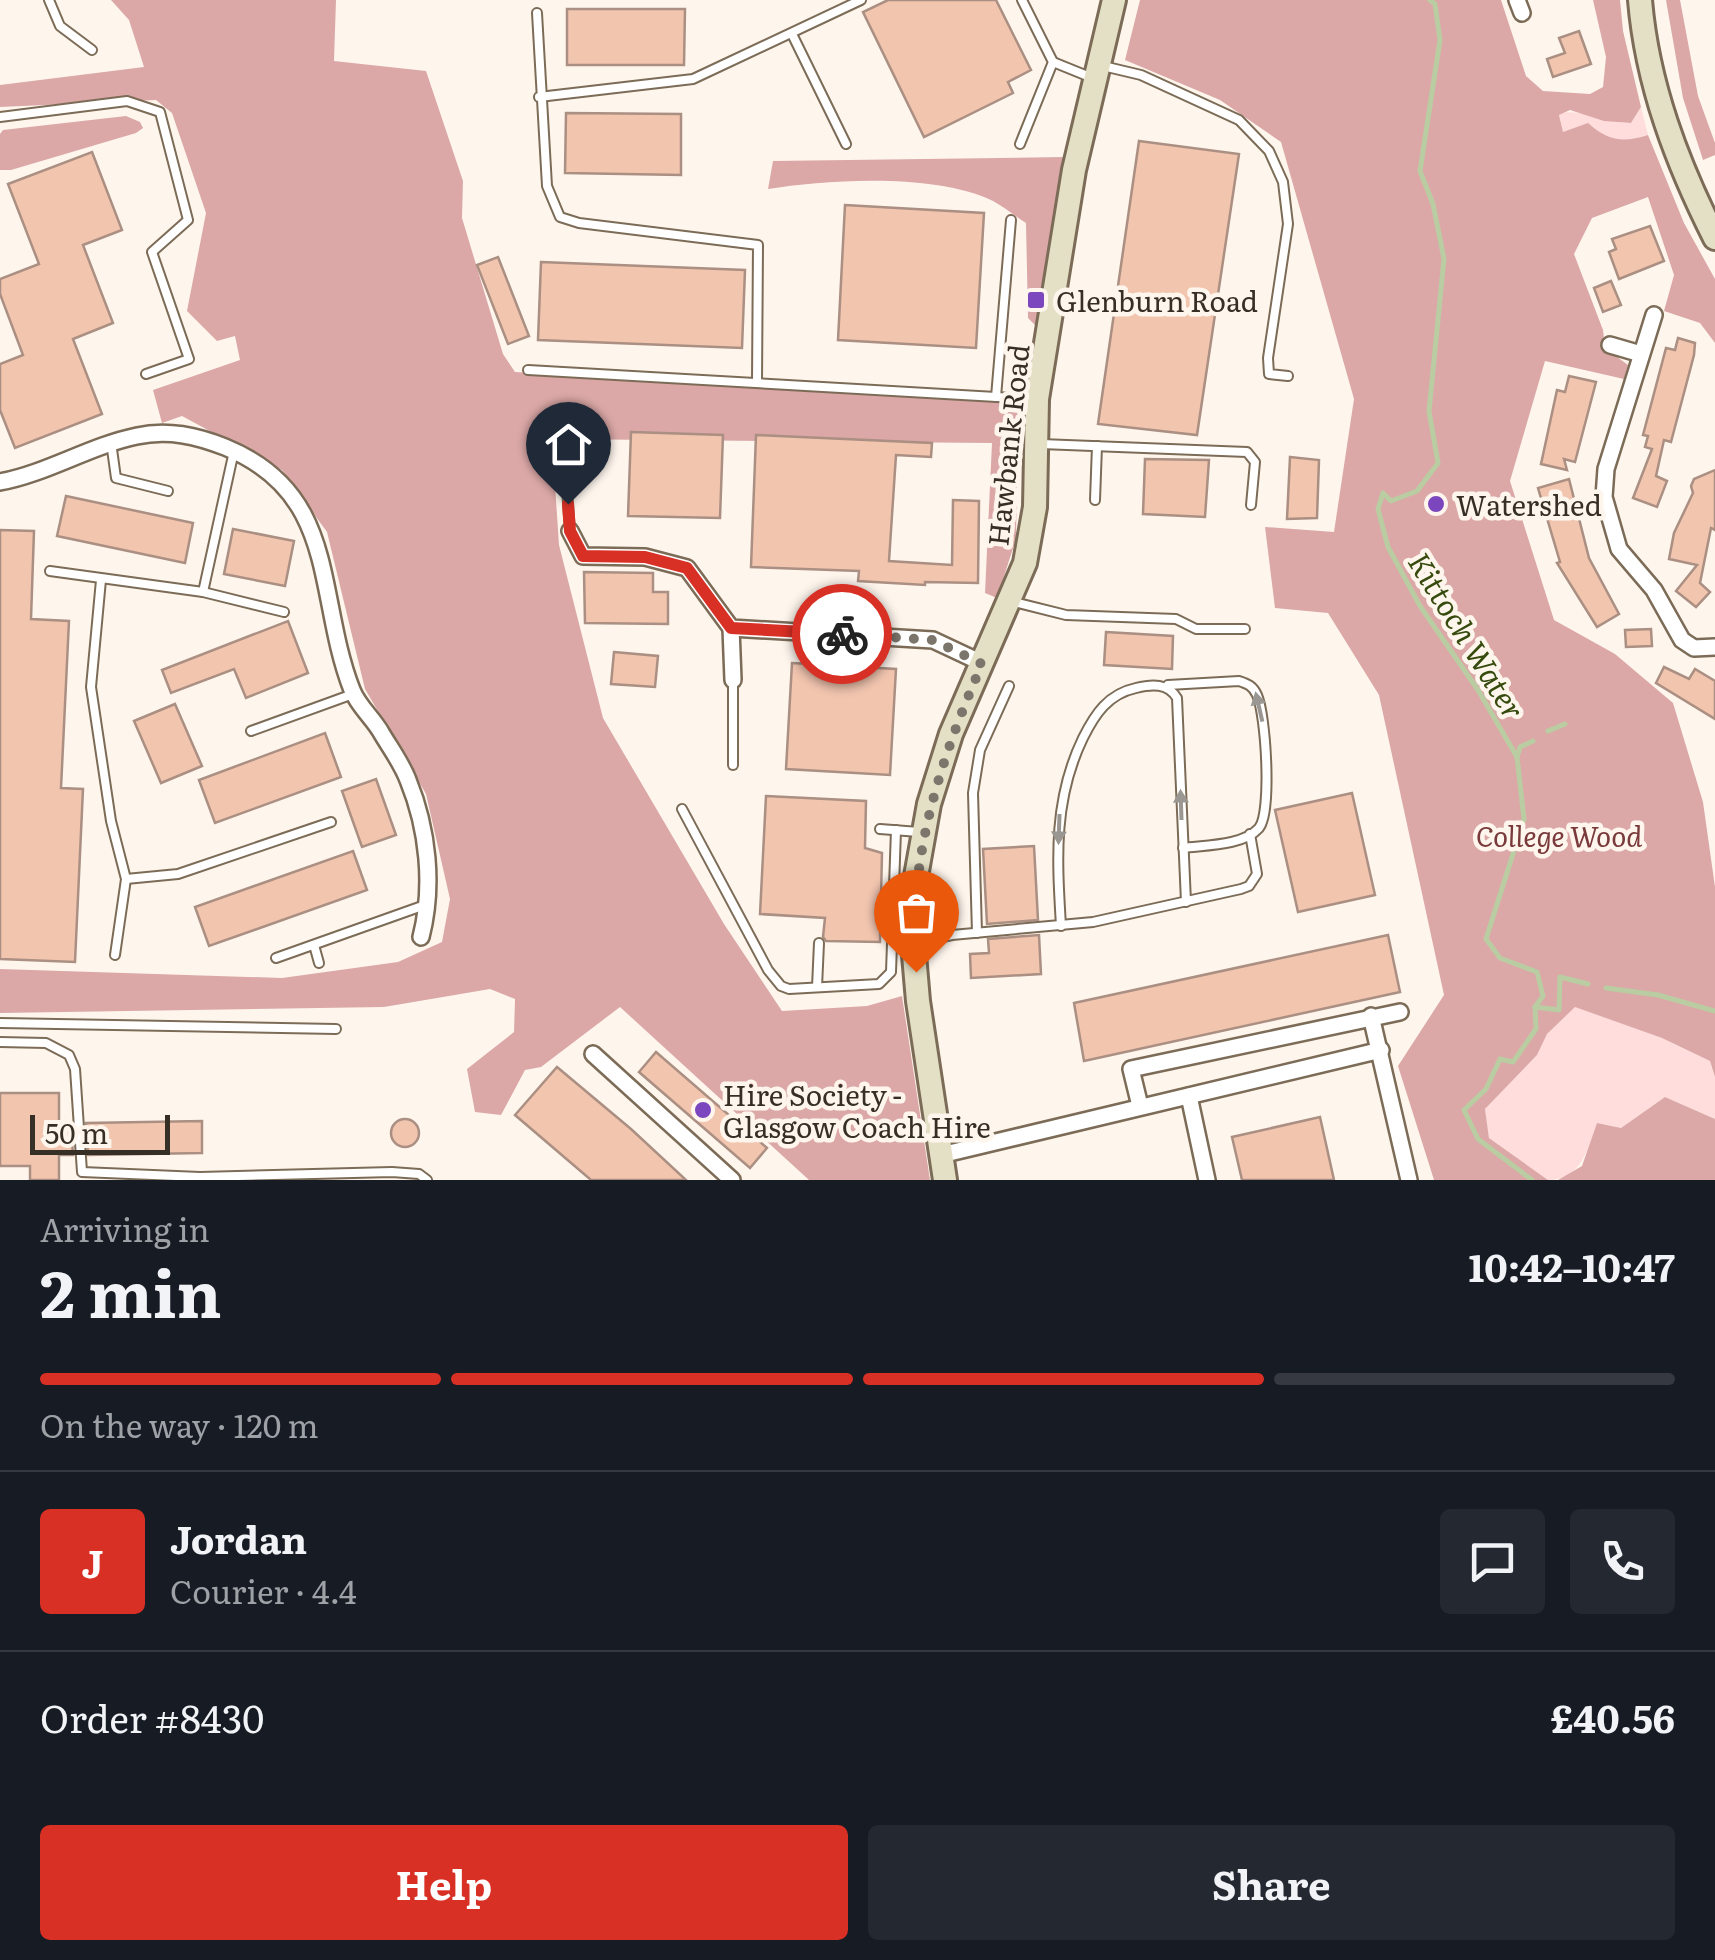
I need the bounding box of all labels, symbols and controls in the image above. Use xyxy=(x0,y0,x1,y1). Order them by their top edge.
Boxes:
place label: Glenburn Road xyxy=(1056,279,1258,321)
marker: Glenburn Road xyxy=(1025,289,1047,311)
street label: Hawbank Road xyxy=(976,342,1038,548)
pin xyxy=(526,402,611,505)
icon: home xyxy=(541,417,596,472)
place label: Watershed xyxy=(1456,483,1602,525)
marker: Watershed xyxy=(1425,493,1447,515)
water label: Kittoch Water xyxy=(1399,543,1537,727)
courier xyxy=(792,584,892,684)
icon: bike xyxy=(815,607,870,662)
one-way arrow xyxy=(1251,692,1266,723)
one-way arrow xyxy=(1173,788,1189,820)
one-way arrow xyxy=(1051,814,1067,846)
park label: College Wood xyxy=(1476,814,1642,856)
pin xyxy=(874,870,959,973)
icon: bag xyxy=(889,885,944,940)
place label: Hire Society - Glasgow Coach Hire xyxy=(723,1073,991,1147)
marker: Hire Society - Glasgow Coach Hire xyxy=(692,1099,714,1121)
scale bar xyxy=(30,1110,170,1154)
text: 50 m xyxy=(45,1111,108,1153)
text: Arriving in xyxy=(40,1204,210,1252)
text: 10:42–10:47 xyxy=(1469,1237,1675,1294)
text: 2 min xyxy=(40,1241,222,1338)
text: On the way · 120 m xyxy=(40,1400,319,1448)
text: Jordan xyxy=(170,1509,307,1566)
button: chat xyxy=(1440,1509,1545,1614)
button: phone xyxy=(1570,1509,1675,1614)
text: J xyxy=(82,1533,103,1590)
text: Courier · 4.4 xyxy=(170,1566,357,1614)
text: Order #8430 xyxy=(40,1688,264,1745)
text: £40.56 xyxy=(1550,1688,1675,1745)
button: Help xyxy=(40,1825,848,1940)
button: Share xyxy=(868,1825,1675,1940)

